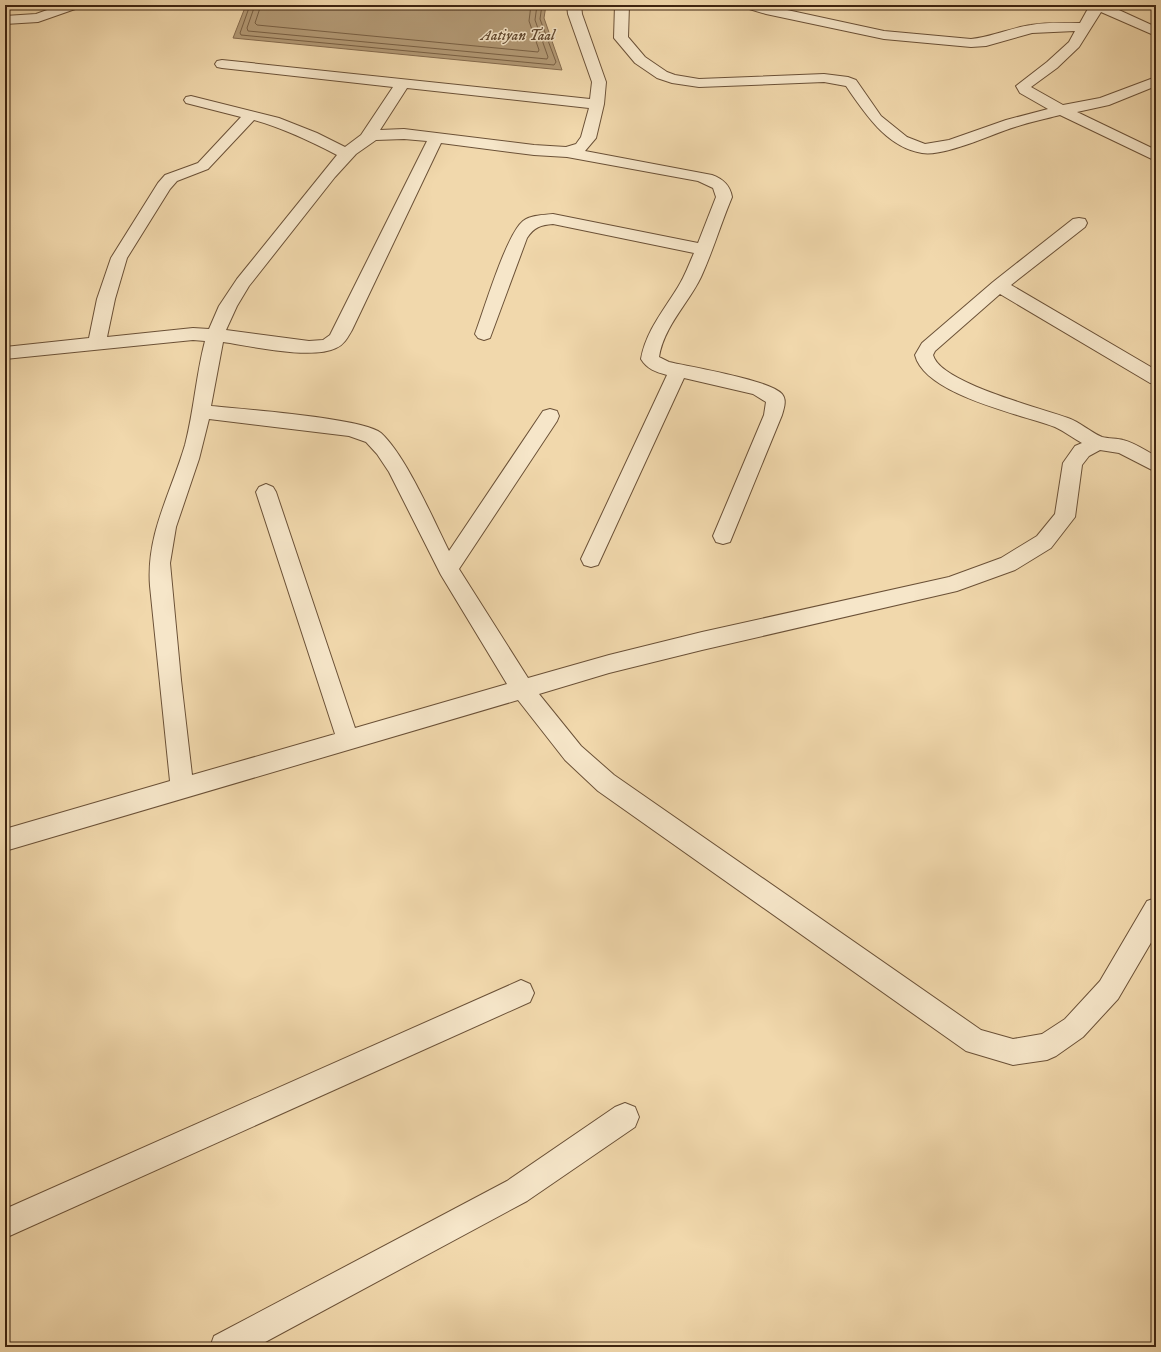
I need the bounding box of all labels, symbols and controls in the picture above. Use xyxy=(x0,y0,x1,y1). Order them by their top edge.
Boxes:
water label: Aatiyan Taal xyxy=(479,26,557,45)

